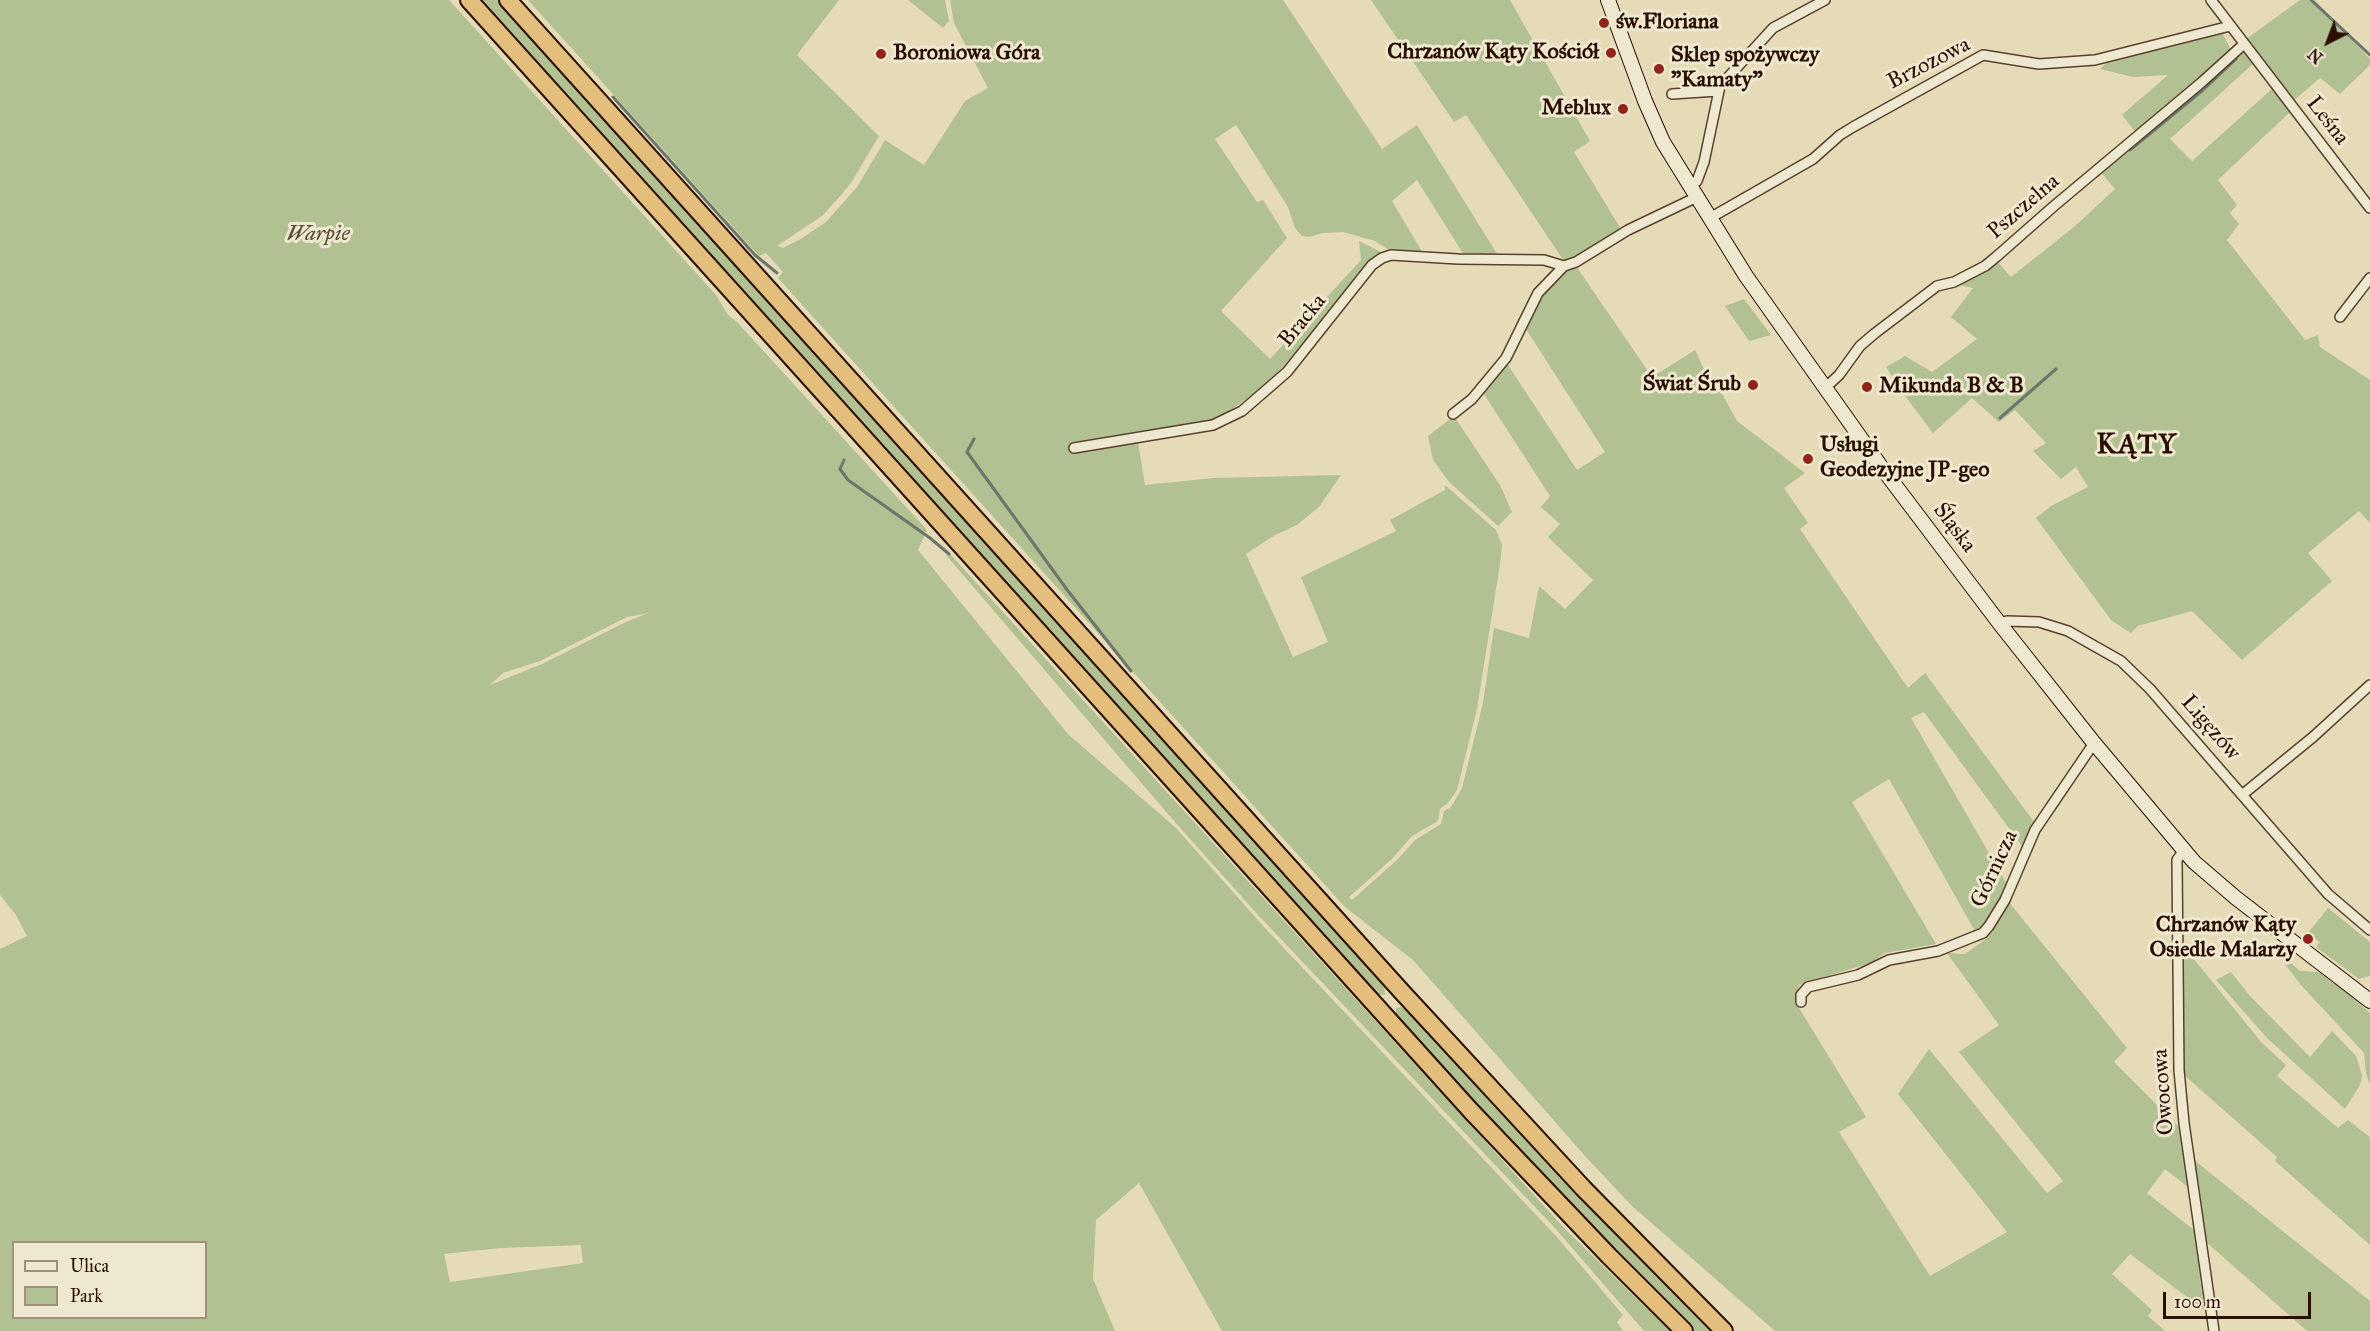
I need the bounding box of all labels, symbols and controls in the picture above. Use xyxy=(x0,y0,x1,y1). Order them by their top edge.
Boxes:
place label: św.Floriana xyxy=(1616,10,1719,36)
north arrow xyxy=(2298,12,2358,72)
marker: św.Floriana xyxy=(1597,16,1611,30)
street label: Brzozowa xyxy=(1883,32,1975,96)
place label: Chrzanów Kąty Kościół xyxy=(1387,40,1599,66)
place label: Boroniowa Góra xyxy=(893,41,1040,67)
place label: Sklep spożywczy "Kamaty" xyxy=(1671,43,1819,94)
text: N xyxy=(2304,44,2327,67)
marker: Chrzanów Kąty Kościół xyxy=(1604,46,1618,60)
marker: Boroniowa Góra xyxy=(874,47,888,61)
marker: Sklep spożywczy "Kamaty" xyxy=(1652,62,1666,76)
street label: Leśna xyxy=(2300,91,2354,151)
place label: Meblux xyxy=(1541,96,1611,122)
marker: Meblux xyxy=(1616,102,1630,116)
street label: Pszczelna xyxy=(1983,169,2065,245)
park label: Warpie xyxy=(286,222,350,248)
street label: Bracka xyxy=(1274,289,1332,353)
place label: Świat Śrub xyxy=(1643,372,1741,398)
place label: Mikunda B & B xyxy=(1879,374,2024,400)
marker: Świat Śrub xyxy=(1746,378,1760,392)
marker: Mikunda B & B xyxy=(1860,380,1874,394)
district label: KĄTY xyxy=(2097,429,2177,463)
place label: Usługi Geodezyjne JP-geo xyxy=(1820,433,1989,484)
marker: Usługi Geodezyjne JP-geo xyxy=(1801,452,1815,466)
street label: Śląska xyxy=(1927,498,1981,558)
street label: Ligęzów xyxy=(2175,690,2245,766)
street label: Górnicza xyxy=(1966,826,2024,912)
place label: Chrzanów Kąty Osiedle Malarzy xyxy=(2149,913,2296,964)
marker: Chrzanów Kąty Osiedle Malarzy xyxy=(2301,932,2315,946)
street label: Owocowa xyxy=(2148,1048,2180,1136)
legend xyxy=(12,1241,207,1319)
text: Ulica xyxy=(70,1255,109,1277)
scale bar xyxy=(2166,1280,2314,1318)
text: Park xyxy=(70,1285,103,1307)
text: 100 m xyxy=(2174,1291,2221,1313)

